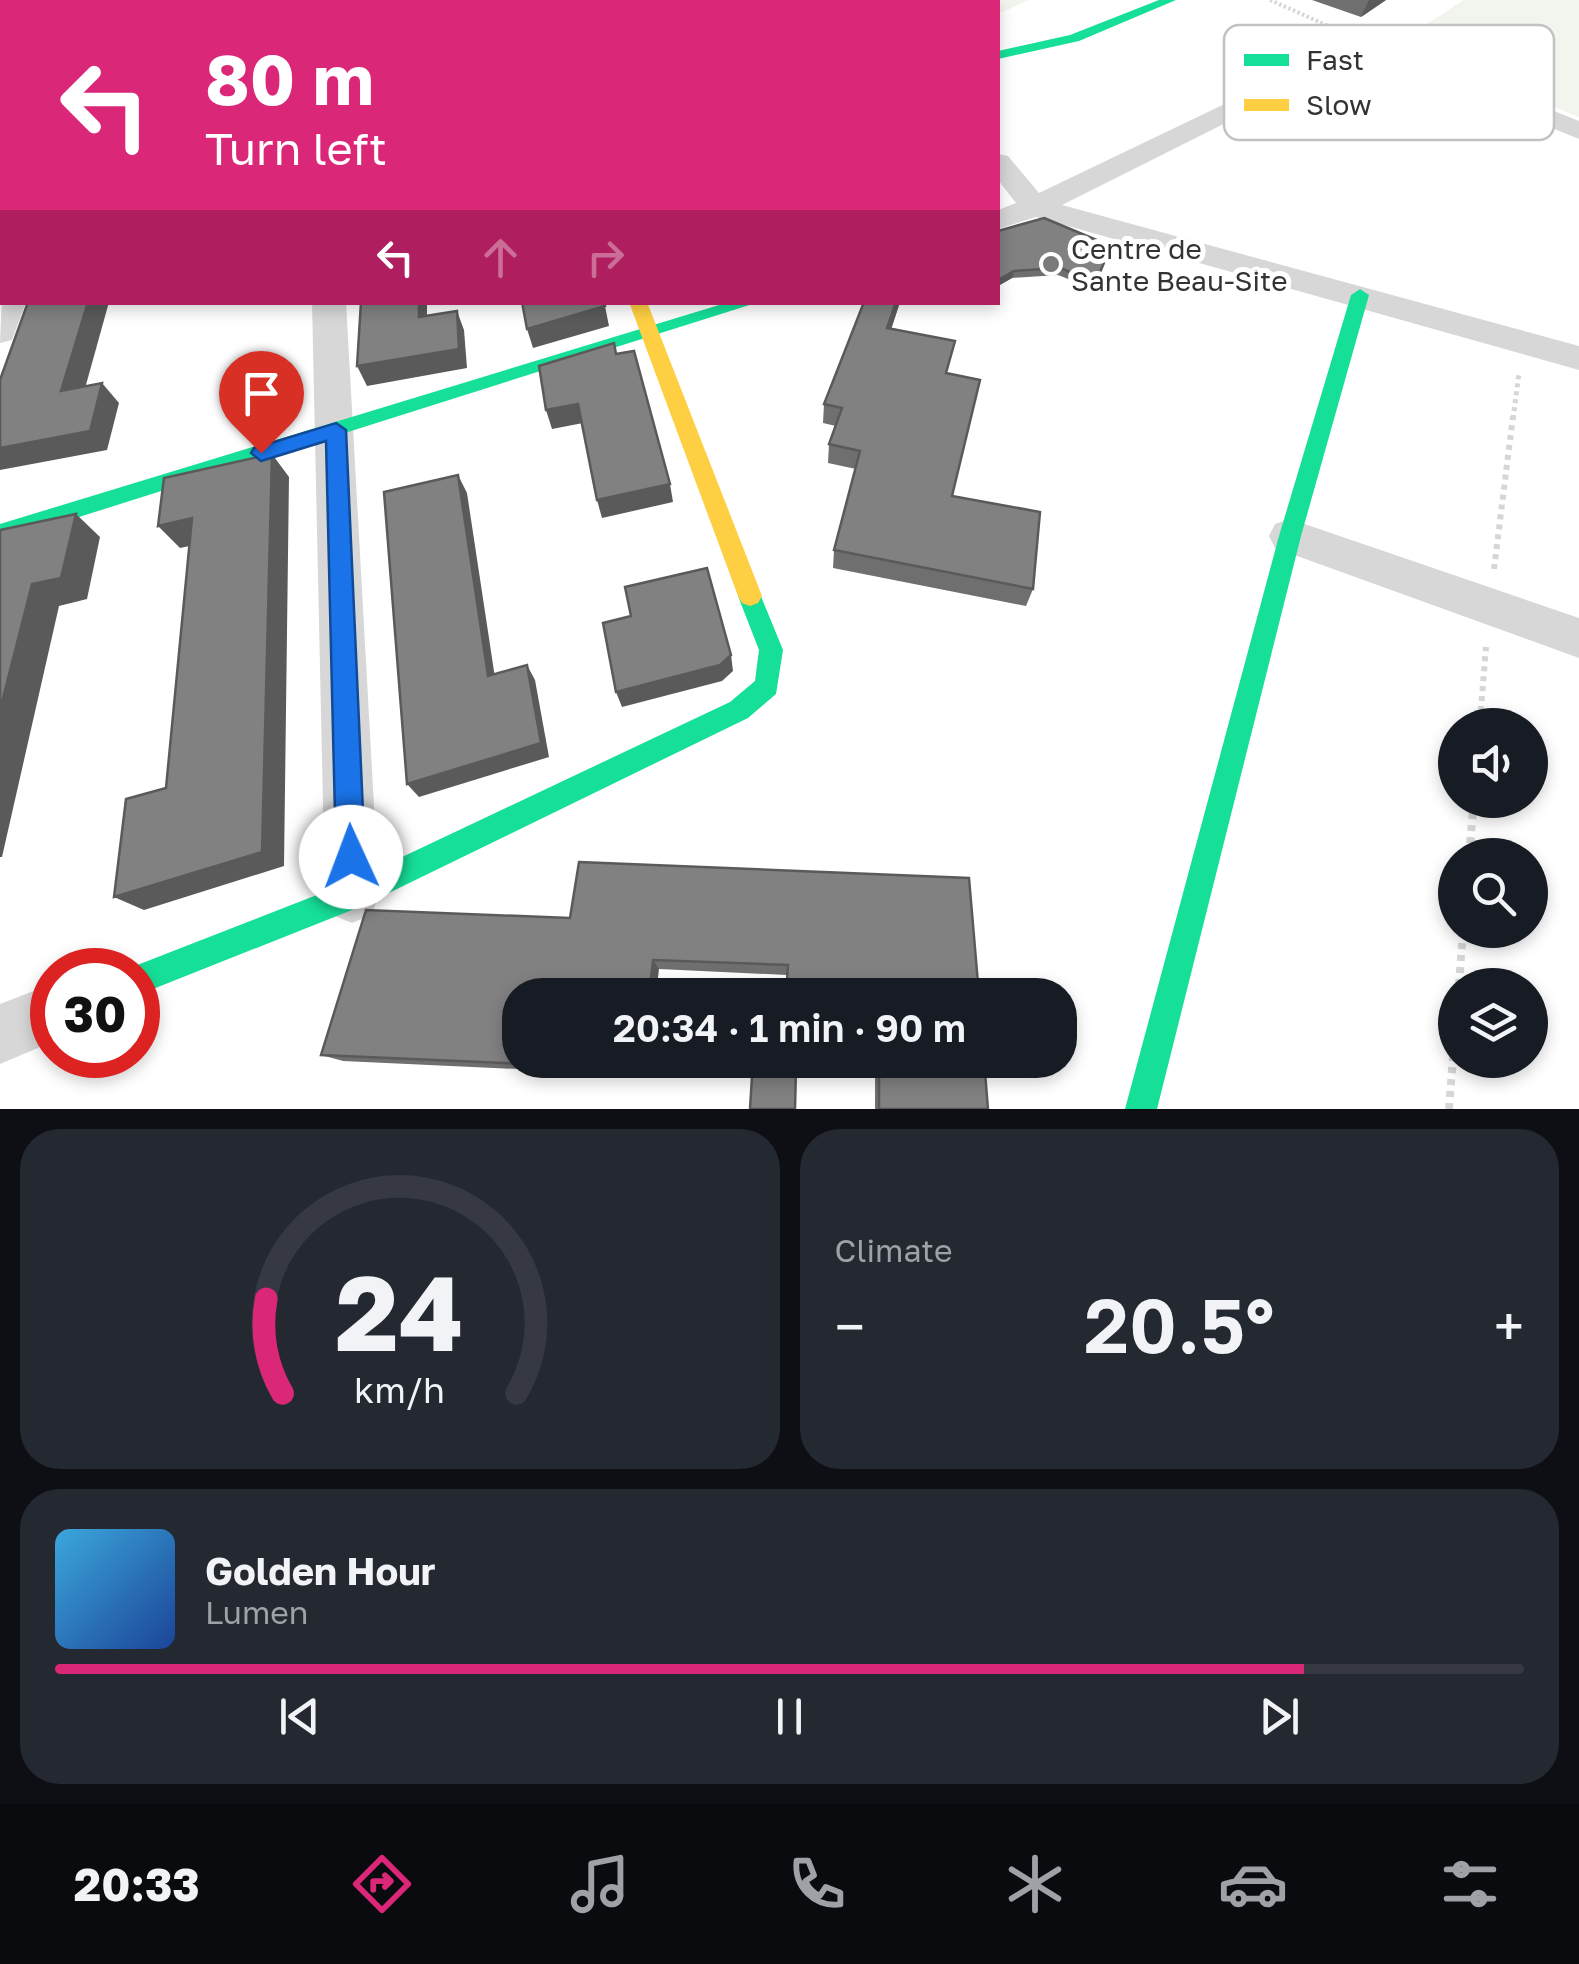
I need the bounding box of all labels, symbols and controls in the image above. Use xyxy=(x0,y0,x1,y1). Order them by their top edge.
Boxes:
legend xyxy=(1224,25,1554,140)
text: 80 m xyxy=(205,36,374,120)
icon: left xyxy=(40,40,170,170)
text: Fast xyxy=(1306,43,1364,76)
text: Slow xyxy=(1306,88,1372,121)
text: Turn left xyxy=(205,121,387,175)
icon: left xyxy=(368,230,423,285)
icon: ahead xyxy=(473,230,528,285)
icon: right xyxy=(578,230,633,285)
place label: Centre de Sante Beau-Site xyxy=(1071,232,1287,297)
marker: Centre de Sante Beau-Site xyxy=(1040,253,1062,275)
pin xyxy=(219,351,304,454)
icon: arrive xyxy=(234,366,289,421)
map controls xyxy=(1438,708,1548,1078)
button: sound xyxy=(1438,708,1548,818)
position arrow xyxy=(299,805,403,909)
button: search xyxy=(1438,838,1548,948)
speed limit sign: 30 xyxy=(30,948,160,1078)
button: layers xyxy=(1438,968,1548,1078)
text: 20:34 · 1 min · 90 m xyxy=(613,1005,966,1050)
text: Climate xyxy=(835,1231,953,1269)
text: 24 xyxy=(336,1249,464,1374)
text: 20.5° xyxy=(1084,1279,1274,1370)
text: − xyxy=(835,1293,865,1359)
text: + xyxy=(1494,1293,1524,1359)
text: km/h xyxy=(354,1368,445,1411)
text: Golden Hour xyxy=(205,1548,436,1593)
text: Lumen xyxy=(205,1593,309,1631)
icon: previous xyxy=(272,1689,327,1744)
icon: pause xyxy=(762,1689,817,1744)
icon: next xyxy=(1252,1689,1307,1744)
icon: directions xyxy=(347,1849,417,1919)
icon: music xyxy=(565,1849,635,1919)
icon: phone xyxy=(782,1849,852,1919)
icon: climate xyxy=(1000,1849,1070,1919)
icon: car xyxy=(1218,1849,1288,1919)
icon: filters xyxy=(1435,1849,1505,1919)
text: 20:33 xyxy=(74,1857,200,1911)

